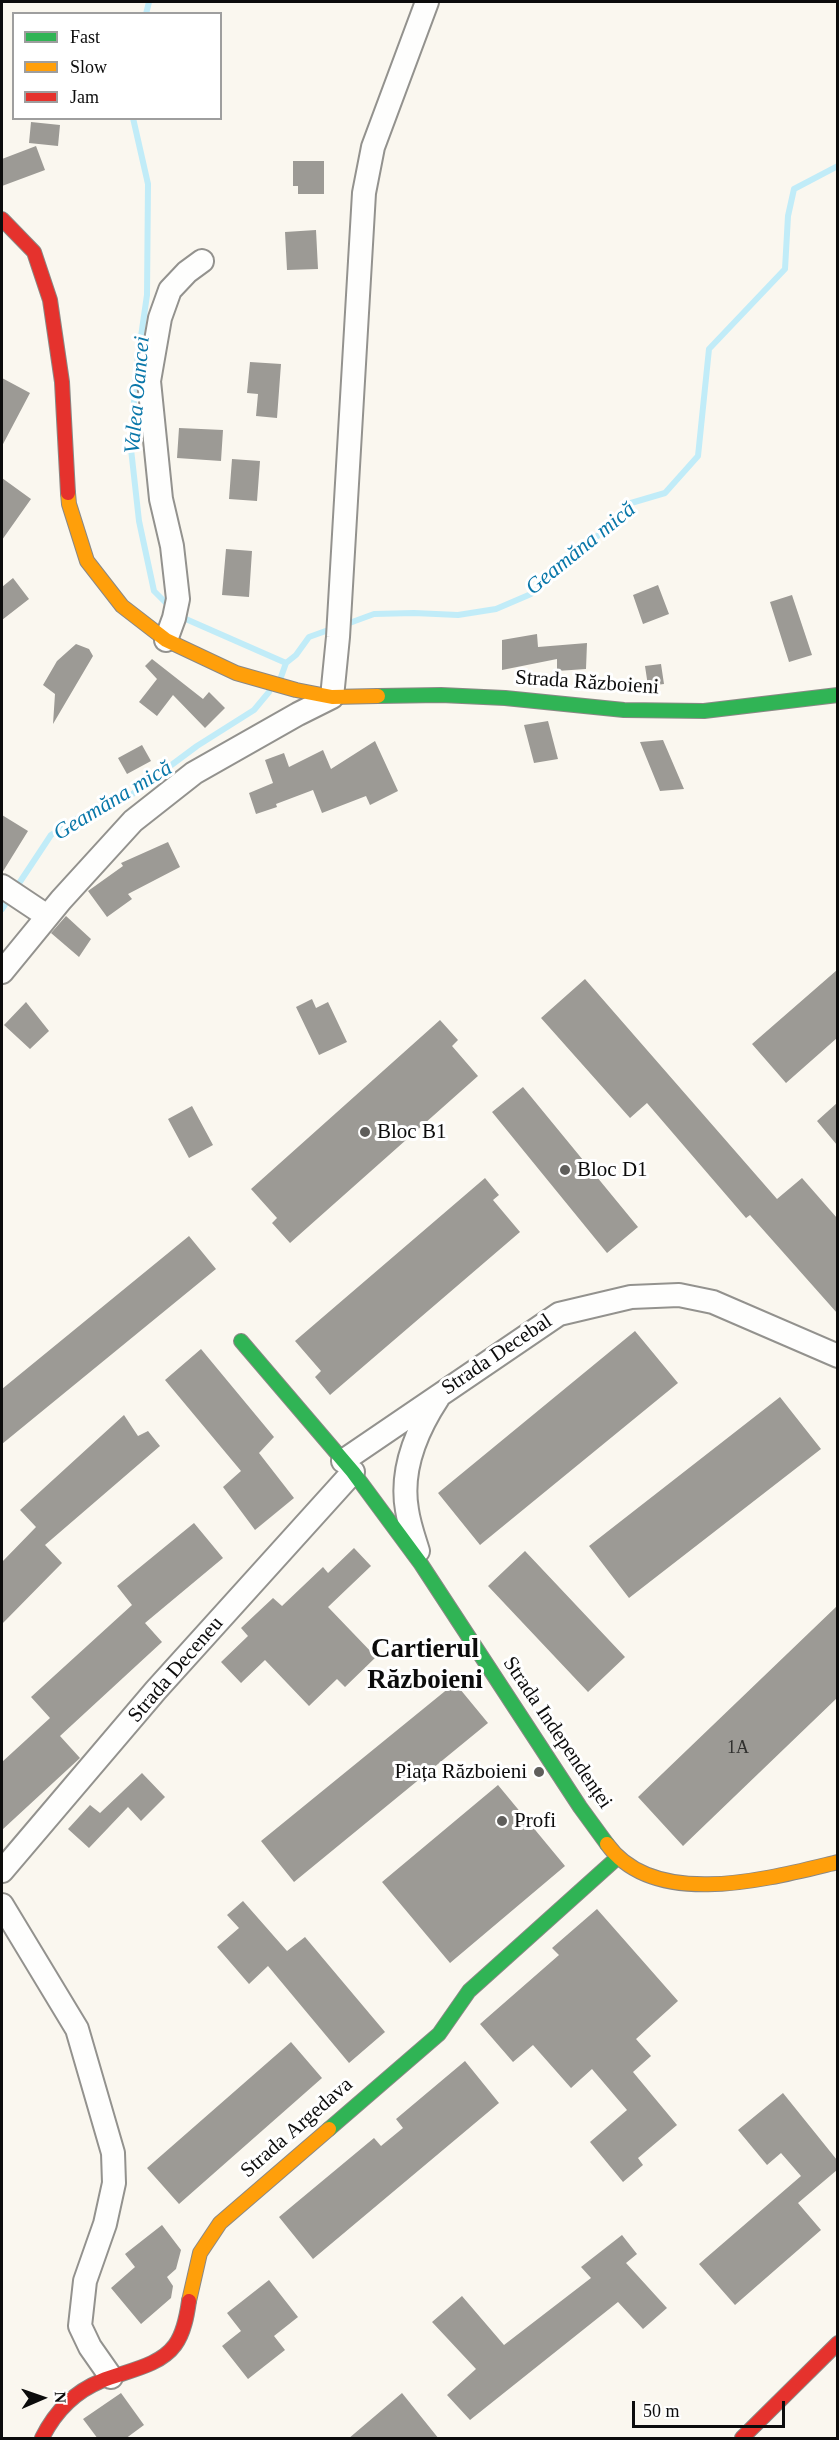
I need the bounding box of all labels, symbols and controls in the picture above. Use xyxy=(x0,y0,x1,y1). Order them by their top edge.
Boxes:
legend xyxy=(12,12,222,120)
text: Fast xyxy=(70,27,100,47)
text: Slow xyxy=(70,57,107,77)
text: Jam xyxy=(70,87,99,107)
water label: Valea Oancei xyxy=(120,335,156,455)
water label: Geamăna mică xyxy=(521,497,641,601)
street label: Strada Războieni xyxy=(514,665,660,701)
water label: Geamăna mică xyxy=(49,755,177,847)
place label: Bloc B1 xyxy=(377,1119,446,1145)
marker: Bloc B1 xyxy=(358,1125,372,1139)
place label: Bloc D1 xyxy=(577,1157,648,1183)
marker: Bloc D1 xyxy=(558,1163,572,1177)
street label: Strada Decebal xyxy=(437,1309,557,1401)
street label: Strada Deceneu xyxy=(123,1612,229,1728)
district label: Cartierul Războieni xyxy=(367,1634,483,1697)
street label: Strada Independenței xyxy=(497,1652,617,1814)
house number: 1A xyxy=(727,1737,749,1759)
place label: Piața Războieni xyxy=(395,1759,527,1785)
marker: Piața Războieni xyxy=(532,1765,546,1779)
place label: Profi xyxy=(514,1808,556,1834)
marker: Profi xyxy=(495,1814,509,1828)
street label: Strada Argedava xyxy=(236,2073,358,2183)
north arrow xyxy=(12,2368,72,2428)
scale bar xyxy=(635,2389,788,2427)
text: N xyxy=(52,2391,69,2403)
text: 50 m xyxy=(643,2401,680,2421)

